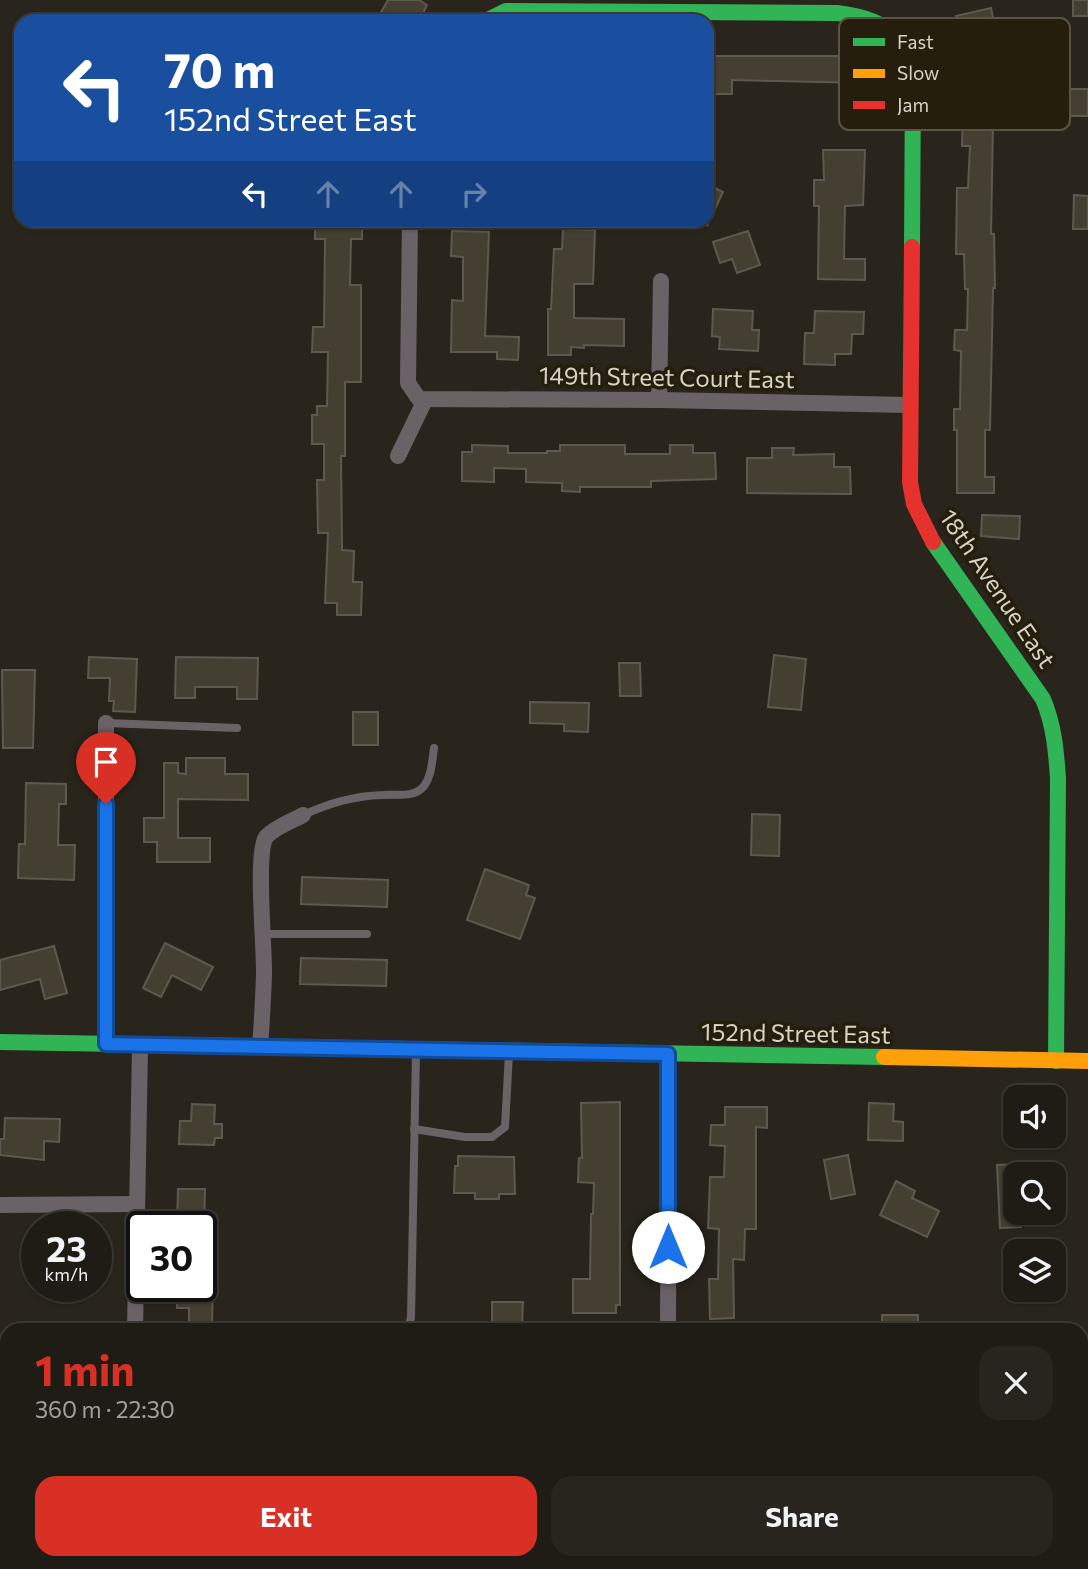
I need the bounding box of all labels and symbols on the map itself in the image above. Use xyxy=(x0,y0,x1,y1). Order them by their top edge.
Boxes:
legend xyxy=(839,18,1070,130)
text: Fast xyxy=(897,30,934,53)
text: Slow xyxy=(897,61,939,84)
text: Jam xyxy=(897,93,929,116)
street label: 149th Street Court East xyxy=(539,360,795,393)
street label: 18th Avenue East xyxy=(934,503,1062,673)
pin xyxy=(76,732,136,804)
street label: 152nd Street East xyxy=(701,1016,891,1049)
position arrow xyxy=(631,1210,705,1284)
speed limit sign: 30 xyxy=(126,1211,217,1302)

